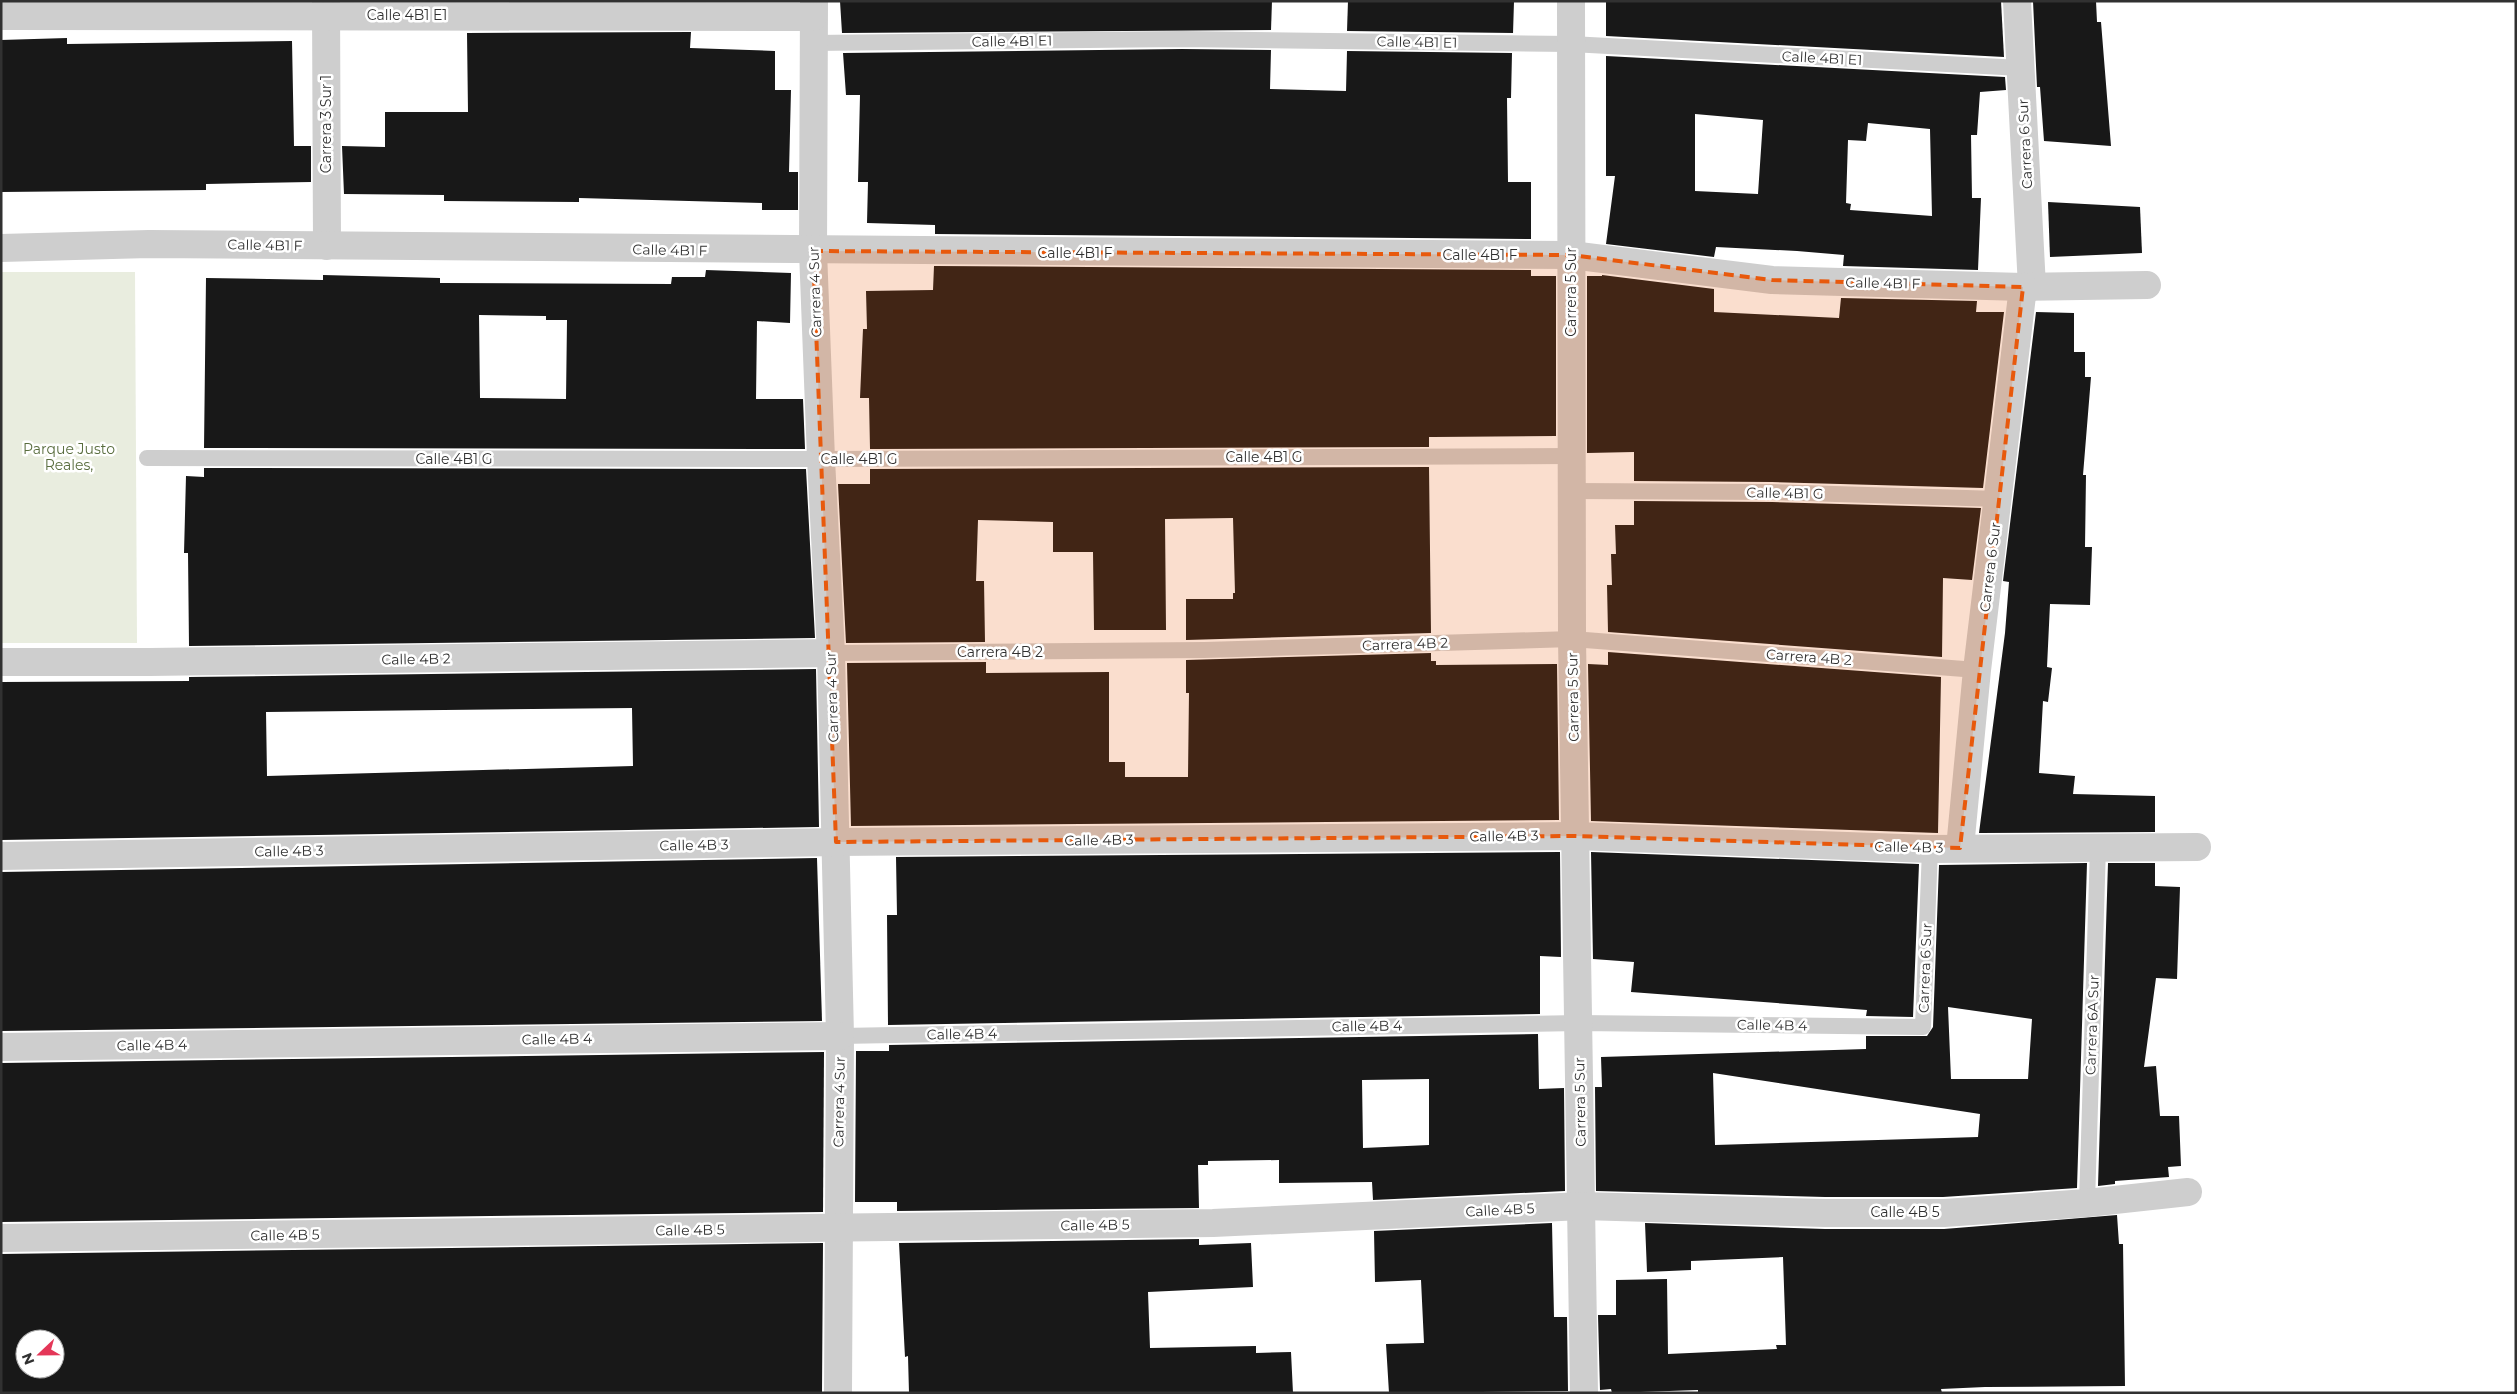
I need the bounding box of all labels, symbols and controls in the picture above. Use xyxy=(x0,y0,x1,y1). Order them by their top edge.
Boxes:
street label: Calle 4B1 E1 xyxy=(367,6,447,24)
street label: Calle 4B1 E1 xyxy=(972,31,1052,51)
street label: Calle 4B1 E1 xyxy=(1377,32,1457,52)
street label: Calle 4B1 E1 xyxy=(1781,47,1863,69)
street label: Carrera 3 Sur 1 xyxy=(317,75,335,173)
street label: Carrera 6 Sur xyxy=(2014,98,2036,190)
street label: Calle 4B1 F xyxy=(227,235,303,255)
street label: Calle 4B1 F xyxy=(632,240,708,260)
street label: Calle 4B1 F xyxy=(1037,244,1113,262)
street label: Carrera 4 Sur xyxy=(804,246,826,338)
street label: Calle 4B1 F xyxy=(1442,246,1518,264)
street label: Carrera 5 Sur xyxy=(1562,247,1580,337)
street label: Calle 4B1 F xyxy=(1845,273,1921,293)
park label: Parque Justo Reales, xyxy=(23,440,115,474)
street label: Calle 4B1 G xyxy=(1225,448,1303,466)
street label: Calle 4B1 G xyxy=(415,450,493,468)
street label: Calle 4B1 G xyxy=(820,450,898,468)
street label: Calle 4B1 G xyxy=(1746,483,1824,503)
street label: Carrera 6 Sur xyxy=(1976,521,2004,613)
street label: Carrera 4B 2 xyxy=(1362,634,1448,654)
street label: Carrera 4B 2 xyxy=(957,643,1043,661)
street label: Carrera 4B 2 xyxy=(1766,645,1853,669)
street label: Calle 4B 2 xyxy=(381,649,451,669)
street label: Carrera 4 Sur xyxy=(821,651,843,743)
street label: Carrera 5 Sur xyxy=(1563,652,1583,742)
street label: Calle 4B 3 xyxy=(1469,826,1539,846)
street label: Calle 4B 3 xyxy=(1064,830,1134,850)
street label: Calle 4B 3 xyxy=(659,835,729,855)
street label: Calle 4B 3 xyxy=(1874,837,1944,857)
street label: Calle 4B 3 xyxy=(254,841,324,861)
street label: Carrera 6 Sur xyxy=(1914,922,1936,1013)
street label: Carrera 6A Sur xyxy=(2081,974,2103,1075)
street label: Calle 4B 4 xyxy=(1737,1015,1808,1035)
street label: Calle 4B 4 xyxy=(1332,1016,1403,1036)
street label: Calle 4B 4 xyxy=(927,1024,998,1044)
street label: Calle 4B 4 xyxy=(522,1029,593,1049)
street label: Calle 4B 4 xyxy=(117,1035,188,1055)
street label: Carrera 4 Sur xyxy=(829,1056,849,1148)
street label: Carrera 5 Sur xyxy=(1570,1057,1590,1147)
street label: Calle 4B 5 xyxy=(1465,1199,1535,1221)
street label: Calle 4B 5 xyxy=(1870,1203,1940,1221)
street label: Calle 4B 5 xyxy=(1060,1215,1130,1235)
street label: Calle 4B 5 xyxy=(655,1220,725,1240)
street label: Calle 4B 5 xyxy=(250,1225,320,1245)
north arrow xyxy=(15,1329,65,1379)
text: N xyxy=(17,1350,38,1367)

